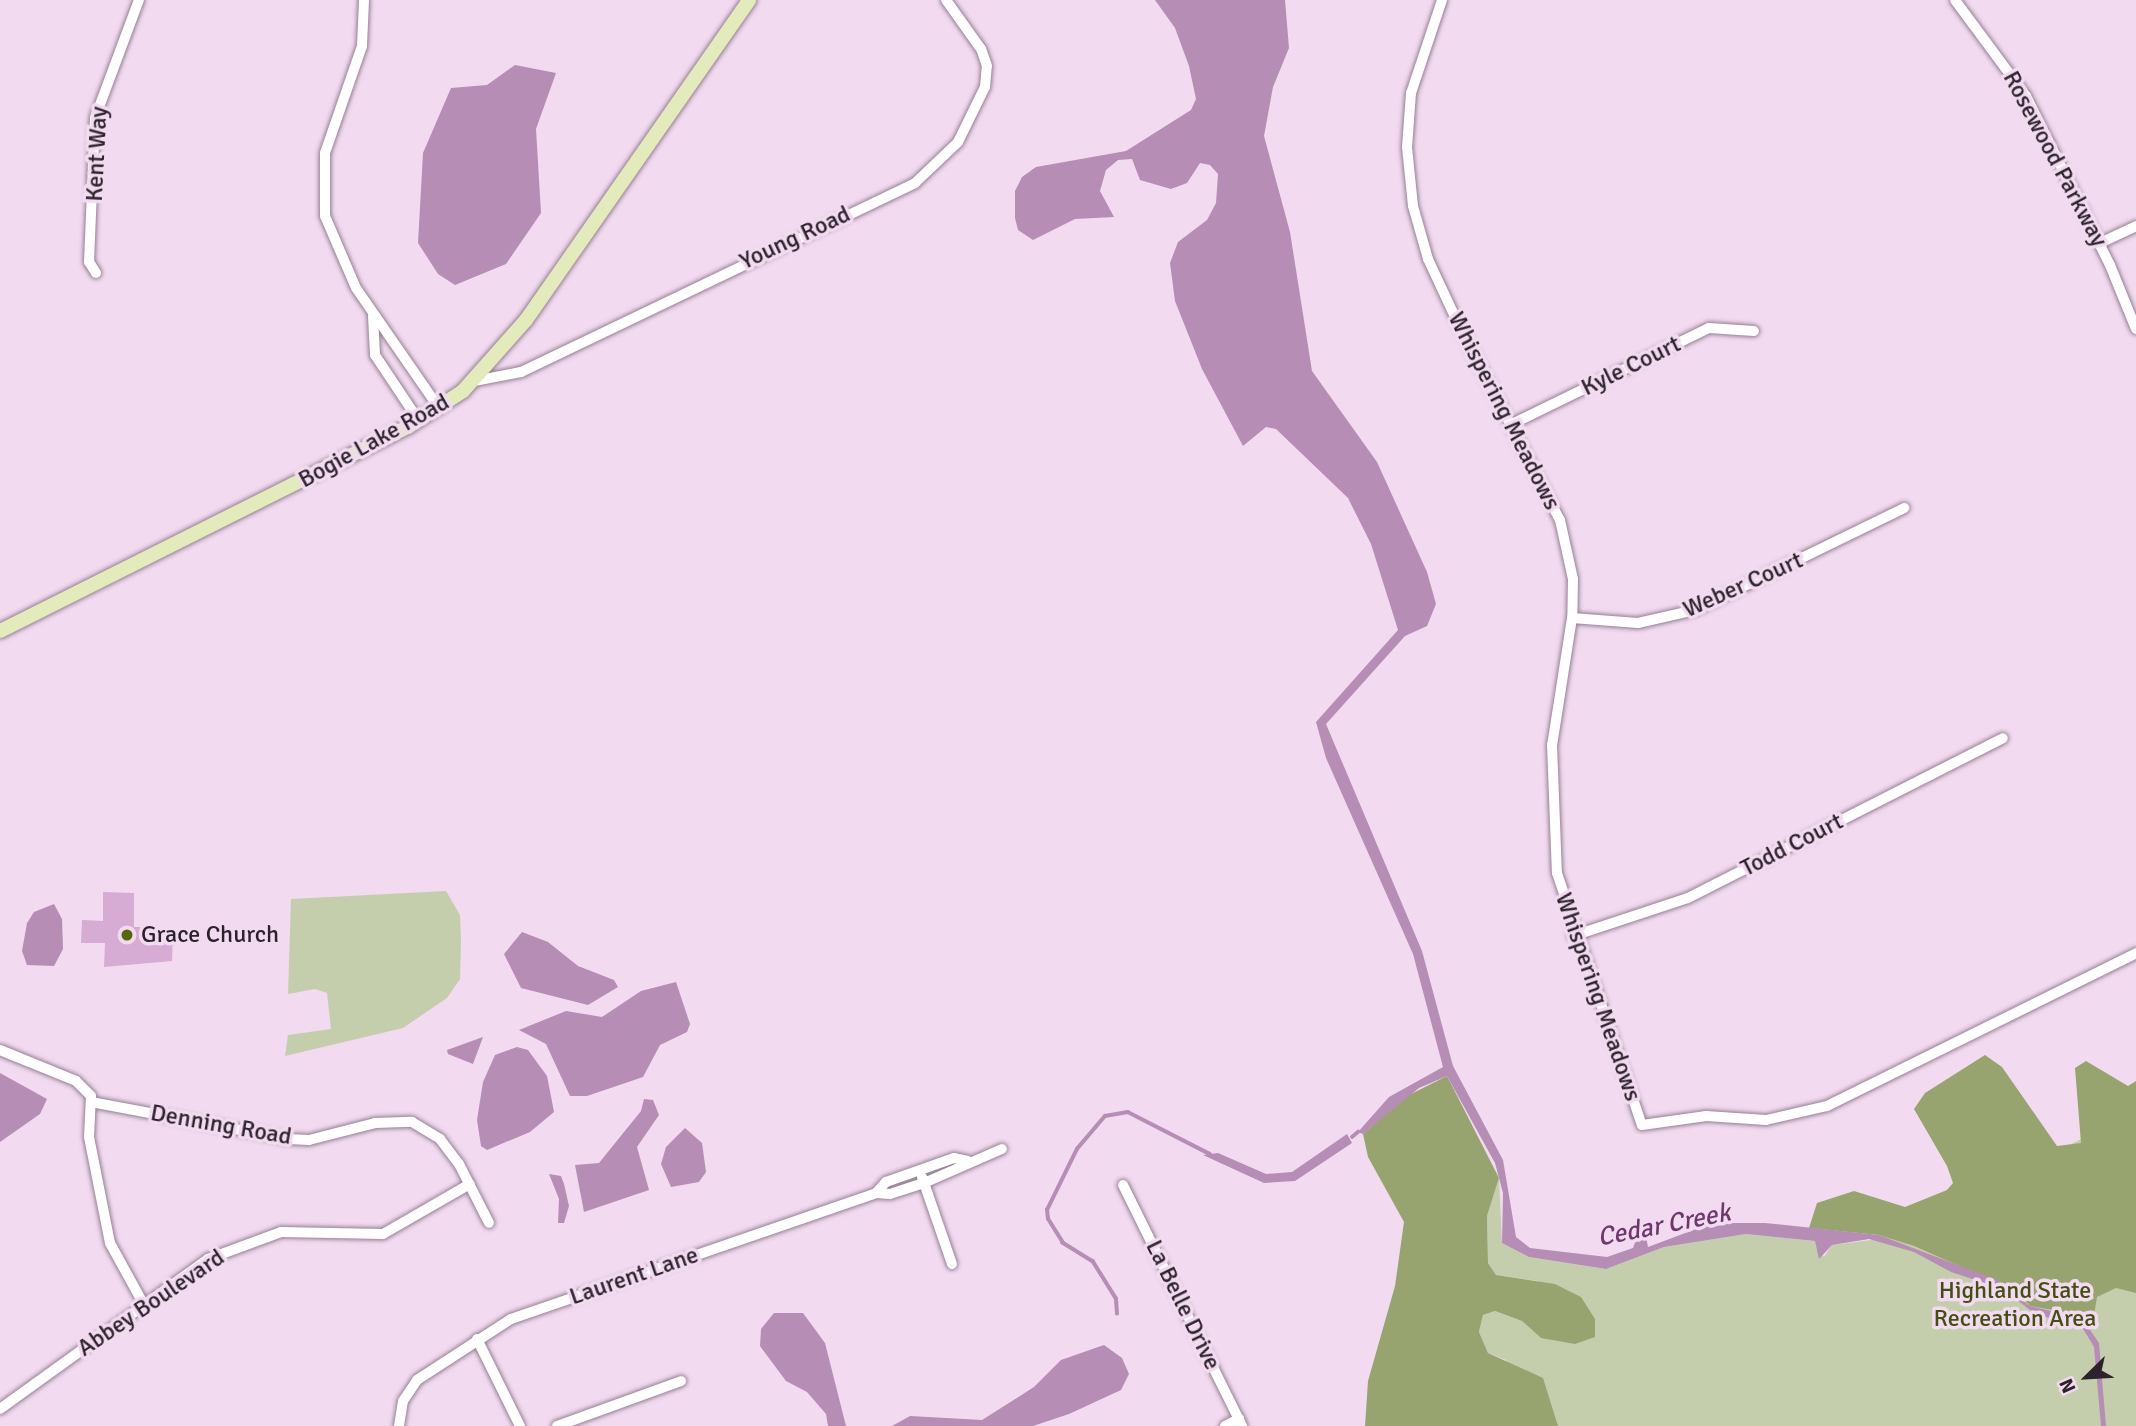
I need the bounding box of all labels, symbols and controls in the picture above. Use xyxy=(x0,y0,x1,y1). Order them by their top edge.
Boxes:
street label: Rosewood Parkway xyxy=(1996,66,2114,252)
street label: Kent Way xyxy=(80,106,114,202)
street label: Young Road xyxy=(735,200,855,276)
street label: Whispering Meadows xyxy=(1442,307,1566,515)
street label: Kyle Court xyxy=(1577,330,1685,402)
street label: Bogie Lake Road xyxy=(294,388,454,494)
street label: Weber Court xyxy=(1679,546,1807,624)
street label: Todd Court xyxy=(1736,807,1848,883)
street label: Whispering Meadows xyxy=(1549,889,1647,1105)
place label: Grace Church xyxy=(141,921,279,949)
marker: Grace Church xyxy=(119,927,135,943)
street label: Denning Road xyxy=(148,1098,294,1152)
water label: Cedar Creek xyxy=(1595,1198,1733,1254)
street label: La Belle Drive xyxy=(1139,1235,1227,1375)
street label: Laurent Lane xyxy=(566,1241,702,1311)
street label: Abbey Boulevard xyxy=(72,1243,230,1363)
park label: Highland State Recreation Area xyxy=(1934,1277,2096,1333)
north arrow xyxy=(2052,1342,2122,1412)
text: N xyxy=(2054,1375,2081,1396)

